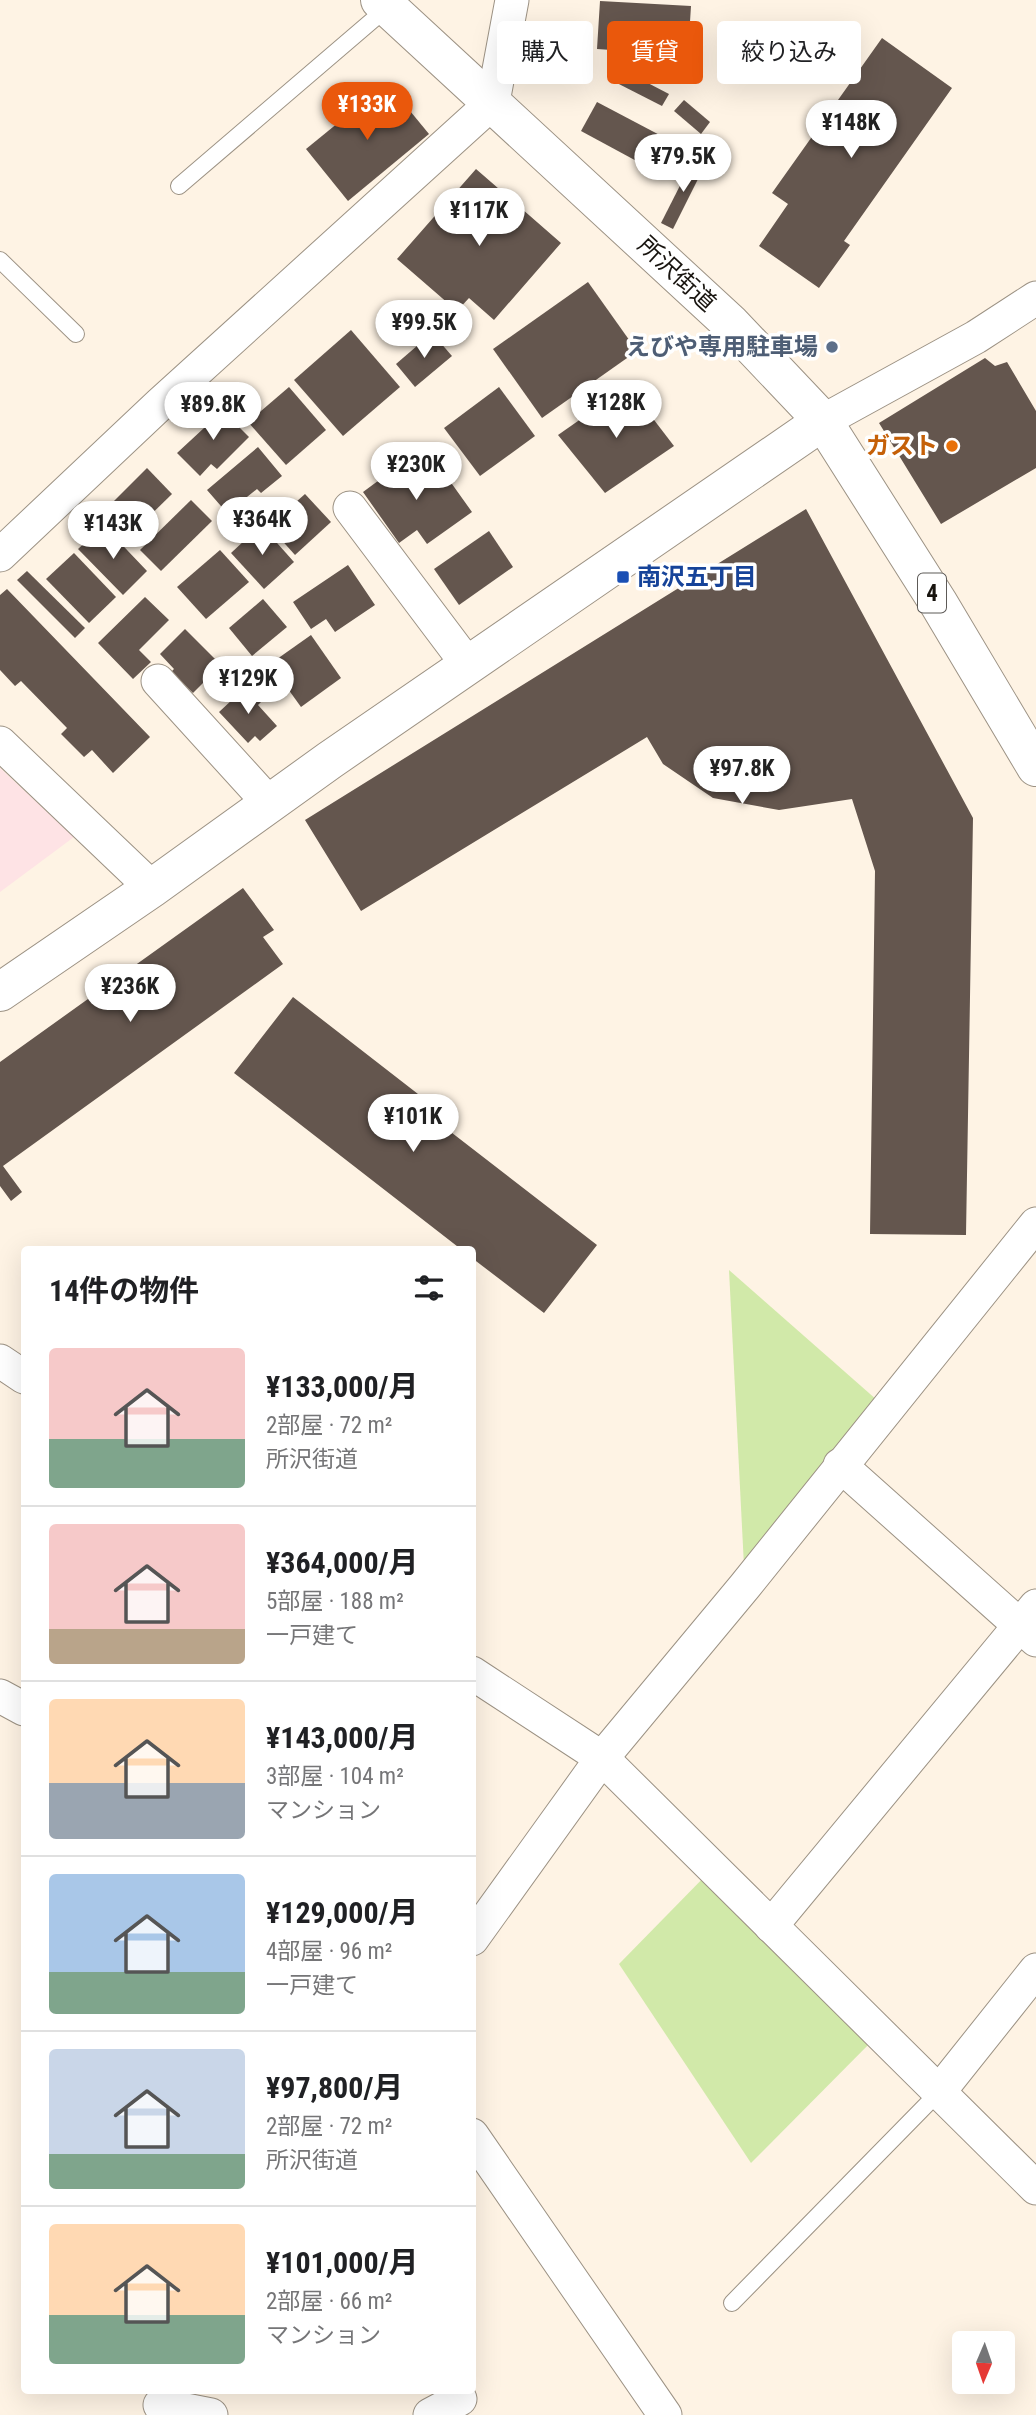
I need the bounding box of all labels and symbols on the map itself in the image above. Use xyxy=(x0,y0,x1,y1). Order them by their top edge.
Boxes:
pin: ¥133K xyxy=(318,82,416,142)
pin: ¥148K xyxy=(802,100,900,160)
pin: ¥79.5K xyxy=(626,134,740,194)
pin: ¥117K xyxy=(430,188,528,248)
street label: 所沢街道 xyxy=(632,231,722,317)
pin: ¥99.5K xyxy=(367,300,481,360)
place label: えびや専用駐車場 xyxy=(626,333,818,361)
marker: えびや専用駐車場 xyxy=(824,339,840,355)
pin: ¥128K xyxy=(567,380,665,440)
pin: ¥89.8K xyxy=(156,382,270,442)
place label: ガスト xyxy=(866,432,938,460)
marker: ガスト xyxy=(944,438,960,454)
pin: ¥230K xyxy=(367,442,465,502)
pin: ¥364K xyxy=(213,498,311,557)
pin: ¥143K xyxy=(64,502,162,561)
place label: 南沢五丁目 xyxy=(637,563,757,591)
marker: 南沢五丁目 xyxy=(615,569,631,585)
road number: 4 xyxy=(918,573,946,612)
pin: ¥129K xyxy=(199,656,297,716)
pin: ¥97.8K xyxy=(685,746,799,806)
pin: ¥236K xyxy=(81,964,179,1024)
pin: ¥101K xyxy=(364,1094,462,1154)
north arrow xyxy=(952,2331,1015,2394)

